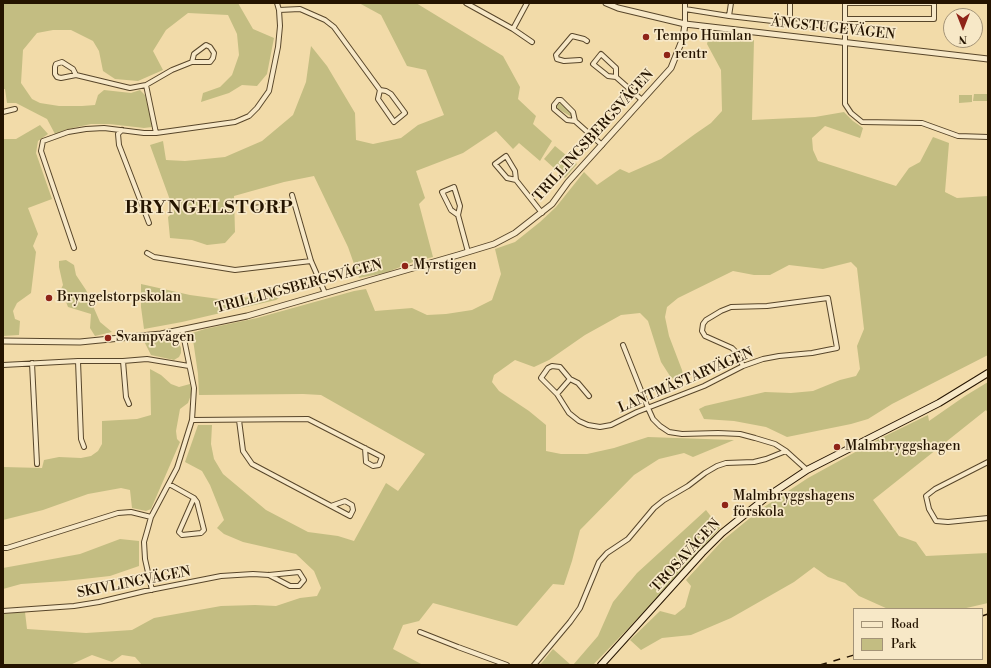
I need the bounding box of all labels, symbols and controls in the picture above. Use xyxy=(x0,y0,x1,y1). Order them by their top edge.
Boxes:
north arrow xyxy=(943,8,983,48)
street label: ÄNGSTUGEVÄGEN xyxy=(770,14,896,44)
place label: Tempo Humlan xyxy=(654,29,752,45)
marker: Tempo Humlan xyxy=(641,32,651,42)
text: N xyxy=(959,32,967,46)
place label: rentr xyxy=(675,47,707,63)
marker: rentr xyxy=(662,50,672,60)
street label: TRILLINGSBERGSVÄGEN xyxy=(530,67,658,205)
district label: BRYNGELSTORP xyxy=(125,198,293,220)
street label: TRILLINGSBERGSVÄGEN xyxy=(214,257,384,317)
place label: Myrstigen xyxy=(413,258,477,274)
marker: Myrstigen xyxy=(400,261,410,271)
place label: Bryngelstorpskolan xyxy=(57,290,181,306)
marker: Bryngelstorpskolan xyxy=(44,293,54,303)
place label: Svampvägen xyxy=(116,330,195,346)
marker: Svampvägen xyxy=(103,333,113,343)
street label: LANTMÄSTARVÄGEN xyxy=(616,345,756,417)
place label: Malmbryggshagen xyxy=(845,439,961,455)
marker: Malmbryggshagen xyxy=(832,442,842,452)
place label: Malmbryggshagens förskola xyxy=(733,489,855,522)
marker: Malmbryggshagens förskola xyxy=(720,500,730,510)
street label: TROSAVÄGEN xyxy=(648,516,724,596)
street label: SKIVLINGVÄGEN xyxy=(76,564,192,602)
legend xyxy=(853,608,983,660)
text: Road xyxy=(891,617,919,632)
text: Park xyxy=(891,637,916,652)

